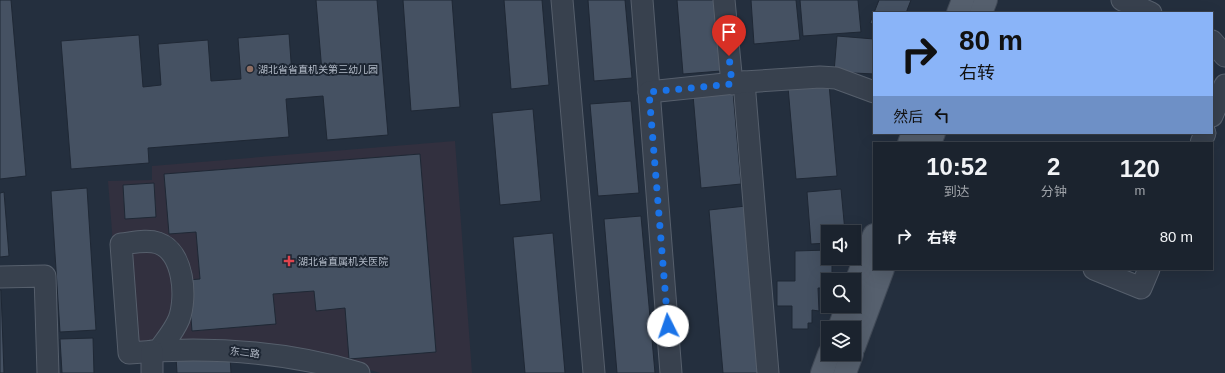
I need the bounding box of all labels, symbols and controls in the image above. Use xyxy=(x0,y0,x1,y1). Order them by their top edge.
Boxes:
pin xyxy=(712,15,746,56)
icon: arrive xyxy=(718,21,740,43)
text: 80 m xyxy=(959,25,1023,56)
icon: right xyxy=(893,28,945,80)
text: 右转 xyxy=(959,63,995,83)
marker: 湖北省省直机关第三幼儿园 xyxy=(245,64,255,74)
place label: 湖北省省直机关第三幼儿园 xyxy=(258,64,378,75)
icon: left xyxy=(931,104,953,126)
text: 然后 xyxy=(893,108,923,125)
text: 10:52 xyxy=(926,153,988,180)
text: 2 xyxy=(1047,153,1060,180)
text: 120 xyxy=(1120,155,1160,182)
text: m xyxy=(1134,183,1145,198)
text: 到达 xyxy=(944,184,970,199)
text: 分钟 xyxy=(1041,184,1067,199)
map controls xyxy=(821,225,861,361)
button: sound xyxy=(821,225,861,265)
icon: right xyxy=(893,225,915,247)
text: 80 m xyxy=(1160,228,1193,245)
text: 右转 xyxy=(927,229,957,246)
marker: 湖北省直属机关医院 xyxy=(283,255,295,267)
place label: 湖北省直属机关医院 xyxy=(298,256,388,267)
button: search xyxy=(821,273,861,313)
position arrow xyxy=(647,305,689,347)
button: layers xyxy=(821,321,861,361)
street label: 东二路 xyxy=(229,345,260,360)

